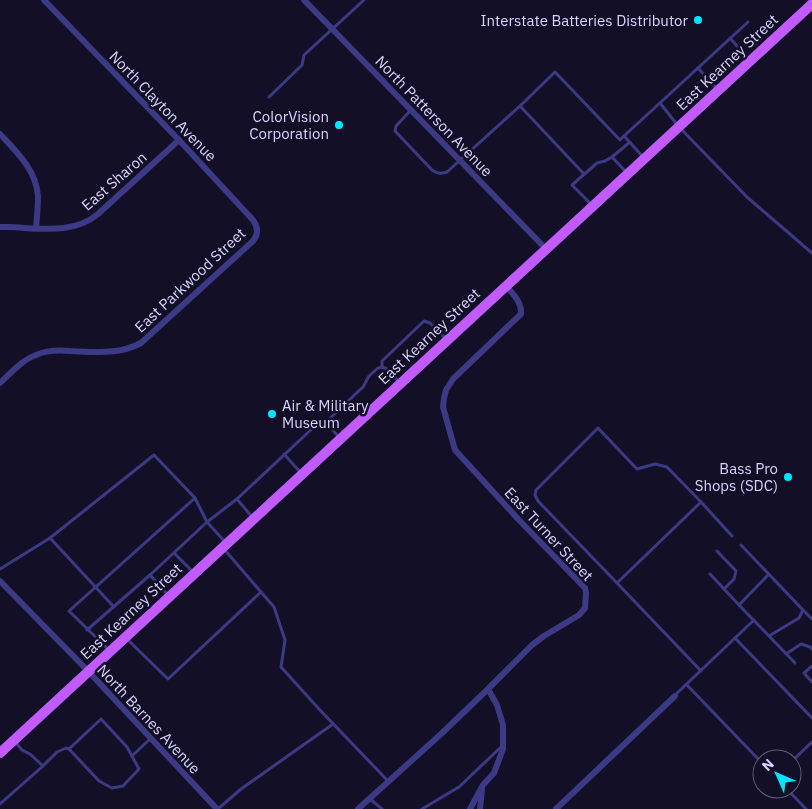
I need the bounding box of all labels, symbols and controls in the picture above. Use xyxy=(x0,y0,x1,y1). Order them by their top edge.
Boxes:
street label: East Kearney Street xyxy=(672,10,782,114)
place label: Interstate Batteries Distributor xyxy=(481,11,688,30)
marker: Interstate Batteries Distributor xyxy=(692,14,704,26)
street label: North Clayton Avenue xyxy=(105,47,221,165)
street label: North Patterson Avenue xyxy=(371,52,497,180)
place label: ColorVision Corporation xyxy=(249,107,329,143)
marker: ColorVision Corporation xyxy=(333,119,345,131)
street label: East Sharon xyxy=(77,147,151,215)
street label: East Parkwood Street xyxy=(131,224,249,336)
street label: East Kearney Street xyxy=(374,284,484,388)
place label: Air & Military Museum xyxy=(282,396,369,432)
marker: Air & Military Museum xyxy=(266,408,278,420)
place label: Bass Pro Shops (SDC) xyxy=(695,459,778,495)
marker: Bass Pro Shops (SDC) xyxy=(782,471,794,483)
street label: East Turner Street xyxy=(501,483,597,585)
street label: East Kearney Street xyxy=(76,559,186,663)
street label: North Barnes Avenue xyxy=(93,660,205,778)
north arrow xyxy=(752,749,802,799)
text: N xyxy=(758,755,778,775)

